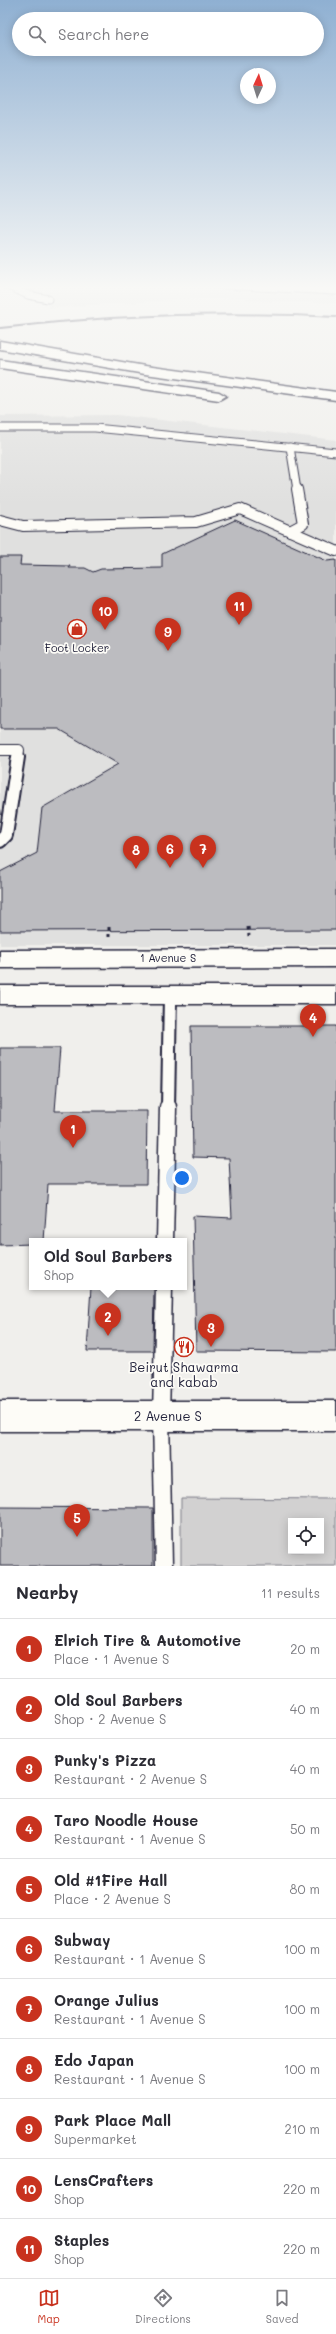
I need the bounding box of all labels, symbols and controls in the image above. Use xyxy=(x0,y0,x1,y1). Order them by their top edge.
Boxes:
search box xyxy=(12,12,324,56)
icon: search xyxy=(26,23,48,45)
text: Search here xyxy=(58,24,149,44)
north arrow xyxy=(240,68,276,104)
pin: 11 xyxy=(226,592,252,625)
pin: 10 xyxy=(92,597,118,630)
shop icon: Foot Locker xyxy=(66,618,88,640)
pin: 9 xyxy=(155,618,181,651)
place label: Foot Locker xyxy=(45,640,109,655)
pin: 6 xyxy=(157,835,183,868)
pin: 7 xyxy=(190,835,216,868)
pin: 8 xyxy=(123,836,149,869)
street label: 1 Avenue S xyxy=(140,950,196,965)
pin: 4 xyxy=(300,1004,326,1037)
pin: 1 xyxy=(60,1115,86,1148)
your location xyxy=(172,1168,192,1188)
popup xyxy=(29,1238,187,1290)
text: Old Soul Barbers xyxy=(44,1246,172,1266)
text: Shop xyxy=(44,1266,74,1283)
pin: 2 xyxy=(95,1303,121,1336)
pin: 3 xyxy=(198,1314,224,1347)
restaurant icon: Beirut Shawarma and kabab xyxy=(173,1336,195,1358)
place label: Beirut Shawarma and kabab xyxy=(129,1358,239,1390)
street label: 2 Avenue S xyxy=(134,1407,202,1424)
pin: 5 xyxy=(64,1504,90,1537)
map controls xyxy=(288,1518,324,1554)
button: locate xyxy=(288,1518,324,1554)
text: Nearby xyxy=(16,1581,78,1603)
text: 11 results xyxy=(261,1584,320,1601)
text: Elrich Tire & Automotive xyxy=(54,1630,241,1650)
text: 1 xyxy=(26,1640,32,1657)
text: 20 m xyxy=(290,1640,320,1657)
text: Place · 1 Avenue S xyxy=(54,1650,169,1667)
text: Old Soul Barbers xyxy=(54,1690,183,1710)
text: 2 xyxy=(25,1700,33,1717)
text: 40 m xyxy=(290,1700,320,1717)
text: Shop · 2 Avenue S xyxy=(54,1710,166,1727)
text: Punky's Pizza xyxy=(54,1750,156,1770)
text: 3 xyxy=(25,1760,33,1777)
text: 40 m xyxy=(290,1760,320,1777)
text: Restaurant · 2 Avenue S xyxy=(54,1770,207,1787)
text: Taro Noodle House xyxy=(54,1810,198,1830)
text: 4 xyxy=(25,1820,33,1837)
text: 50 m xyxy=(290,1820,320,1837)
text: Restaurant · 1 Avenue S xyxy=(54,1830,206,1847)
text: Old #1Fire Hall xyxy=(54,1870,167,1890)
text: 5 xyxy=(25,1880,33,1897)
text: 80 m xyxy=(290,1880,320,1897)
text: Place · 2 Avenue S xyxy=(54,1890,171,1907)
text: Subway xyxy=(54,1930,110,1950)
text: 6 xyxy=(25,1940,33,1957)
text: 100 m xyxy=(284,1940,320,1957)
text: Restaurant · 1 Avenue S xyxy=(54,1950,206,1967)
text: Orange Julius xyxy=(54,1990,159,2010)
text: 7 xyxy=(25,2000,33,2017)
text: 100 m xyxy=(284,2000,320,2017)
text: Restaurant · 1 Avenue S xyxy=(54,2010,206,2027)
text: Edo Japan xyxy=(54,2050,134,2070)
text: 8 xyxy=(25,2060,33,2077)
text: 100 m xyxy=(284,2060,320,2077)
text: Restaurant · 1 Avenue S xyxy=(54,2070,206,2087)
text: Park Place Mall xyxy=(54,2110,171,2130)
text: 9 xyxy=(25,2120,33,2137)
text: 210 m xyxy=(284,2120,320,2137)
text: Supermarket xyxy=(54,2130,137,2147)
text: LensCrafters xyxy=(54,2170,153,2190)
text: 10 xyxy=(22,2180,36,2197)
text: 220 m xyxy=(283,2180,320,2197)
text: Shop xyxy=(54,2190,84,2207)
text: Staples xyxy=(54,2230,109,2250)
text: 11 xyxy=(23,2240,35,2257)
text: 220 m xyxy=(283,2240,320,2257)
text: Shop xyxy=(54,2250,84,2267)
tab: Map xyxy=(38,2287,60,2326)
tab: Directions xyxy=(135,2287,191,2326)
tab: Saved xyxy=(266,2287,298,2326)

